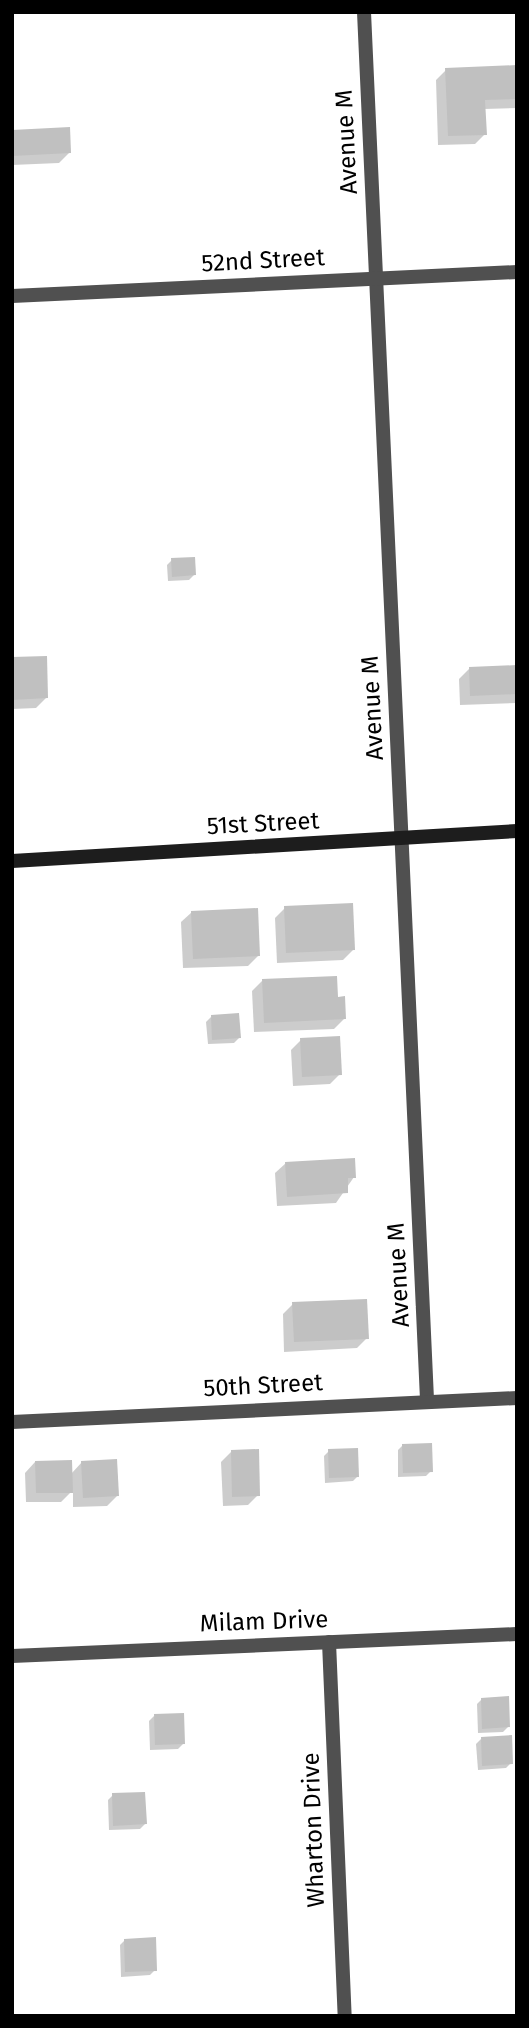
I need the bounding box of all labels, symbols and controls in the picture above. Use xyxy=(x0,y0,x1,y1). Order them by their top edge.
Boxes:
street label: Avenue M xyxy=(330,89,364,195)
street label: 52nd Street xyxy=(201,243,325,279)
street label: Avenue M xyxy=(356,655,390,761)
street label: 51st Street xyxy=(206,807,320,841)
street label: Avenue M xyxy=(382,1222,416,1328)
street label: 50th Street xyxy=(203,1368,323,1404)
street label: Milam Drive xyxy=(199,1605,329,1639)
street label: Wharton Drive xyxy=(297,1752,331,1908)

